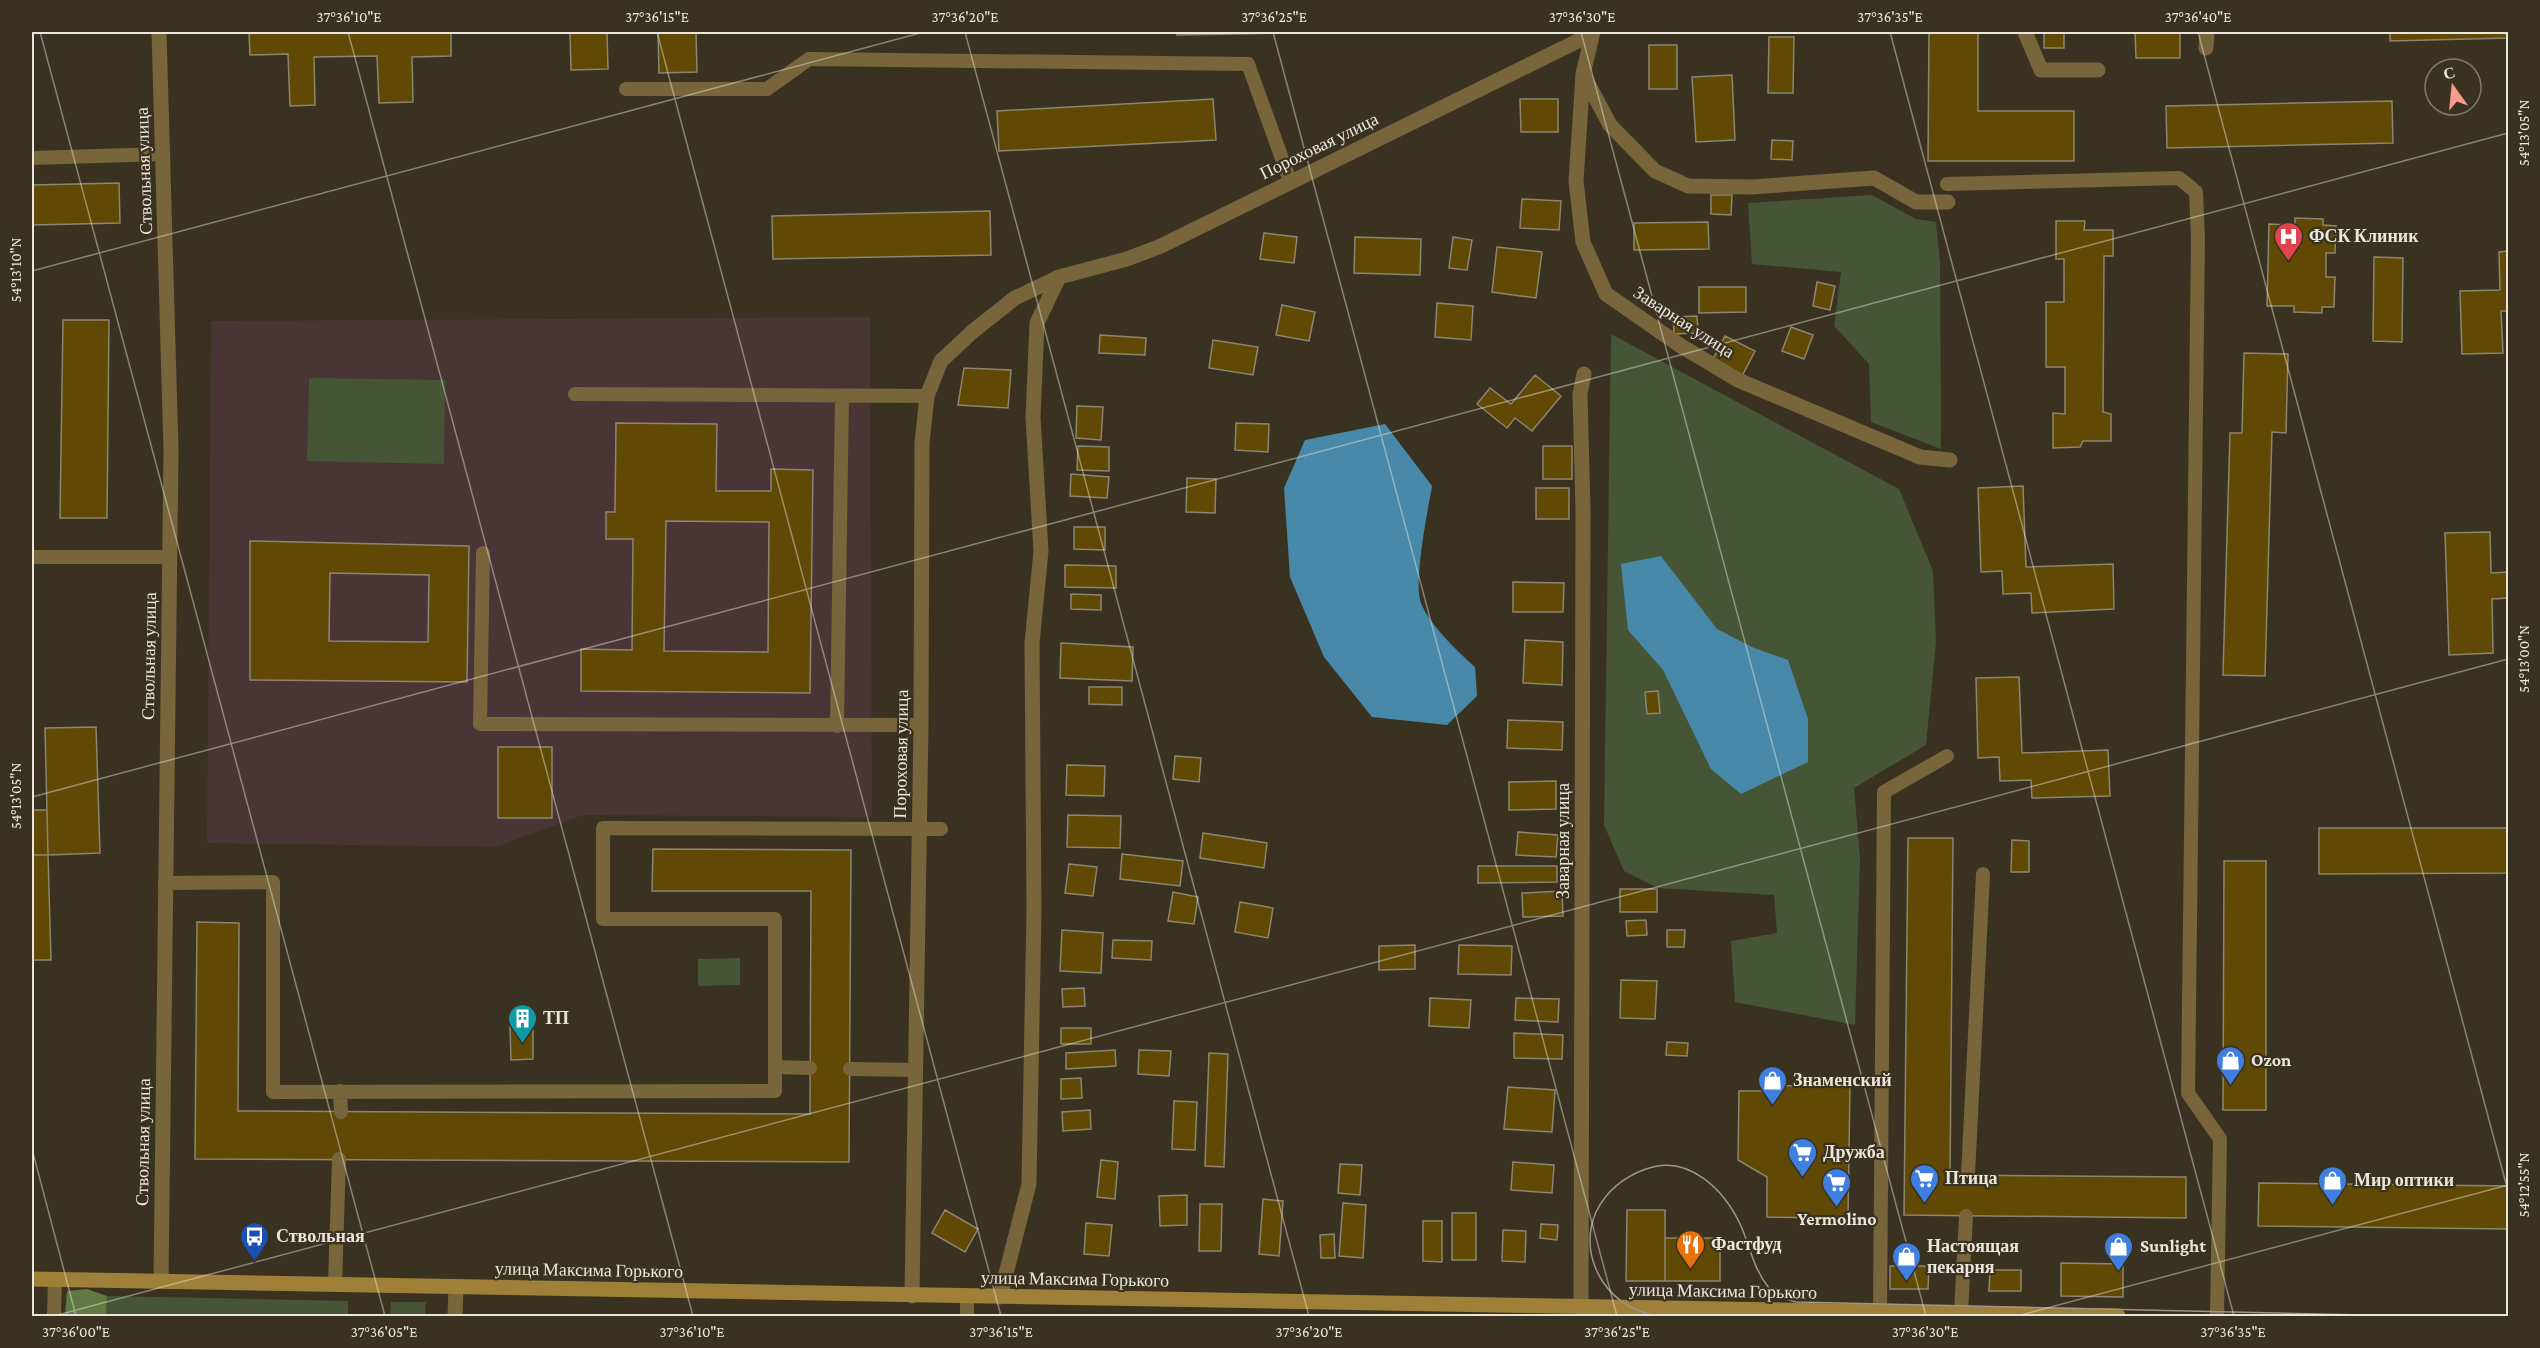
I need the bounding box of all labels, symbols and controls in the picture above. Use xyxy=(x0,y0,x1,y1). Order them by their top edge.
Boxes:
text: 37°36'10"E xyxy=(317,9,381,25)
text: 37°36'15"E xyxy=(625,9,689,25)
text: 37°36'20"E xyxy=(932,9,998,25)
text: 37°36'25"E xyxy=(1241,9,1307,25)
text: 37°36'30"E xyxy=(1549,9,1615,25)
text: 37°36'35"E xyxy=(1857,9,1923,25)
text: 37°36'40"E xyxy=(2165,9,2231,25)
north arrow xyxy=(2423,57,2483,117)
text: С xyxy=(2441,63,2457,83)
text: 54°13'05"N xyxy=(2516,100,2532,166)
street label: Ствольная улица xyxy=(132,107,156,235)
street label: Пороховая улица xyxy=(1257,109,1381,183)
hospital icon: ФСК Клиник xyxy=(2272,220,2304,262)
place label: ФСК Клиник xyxy=(2309,226,2419,246)
text: 54°13'10"N xyxy=(8,237,24,302)
street label: Заварная улица xyxy=(1630,282,1738,362)
street label: Ствольная улица xyxy=(138,592,160,720)
text: 54°13'00"N xyxy=(2516,625,2532,693)
street label: Пороховая улица xyxy=(890,689,912,819)
text: 54°13'05"N xyxy=(8,763,24,829)
street label: Заварная улица xyxy=(1553,783,1573,899)
building icon: ТП xyxy=(506,1002,538,1044)
place label: ТП xyxy=(543,1008,569,1028)
shop icon: Ozon xyxy=(2214,1044,2246,1086)
place label: Ozon xyxy=(2251,1050,2292,1070)
shop icon: Знаменский xyxy=(1756,1064,1788,1106)
place label: Знаменский xyxy=(1793,1070,1892,1090)
street label: Ствольная улица xyxy=(132,1078,154,1206)
supermarket icon: Дружба xyxy=(1786,1136,1818,1178)
place label: Дружба xyxy=(1823,1142,1885,1162)
text: 54°12'55"N xyxy=(2516,1152,2532,1217)
supermarket icon: Птица xyxy=(1908,1162,1940,1204)
shop icon: Мир оптики xyxy=(2317,1164,2349,1206)
supermarket icon: Yermolino xyxy=(1821,1166,1853,1208)
place label: Птица xyxy=(1945,1168,1998,1188)
place label: Мир оптики xyxy=(2354,1170,2454,1190)
place label: Yermolino xyxy=(1797,1209,1877,1229)
bus stop icon: Ствольная xyxy=(239,1220,271,1262)
place label: Ствольная xyxy=(276,1226,365,1246)
restaurant icon: Фастфуд xyxy=(1674,1228,1706,1270)
shop icon: Sunlight xyxy=(2103,1230,2135,1272)
place label: Фастфуд xyxy=(1711,1234,1781,1254)
place label: Настоящая пекарня xyxy=(1927,1236,2019,1277)
place label: Sunlight xyxy=(2140,1236,2206,1256)
shop icon: Настоящая пекарня xyxy=(1890,1240,1922,1282)
street label: улица Максима Горького xyxy=(495,1258,683,1282)
street label: улица Максима Горького xyxy=(981,1267,1169,1291)
street label: улица Максима Горького xyxy=(1629,1279,1817,1303)
text: 37°36'00"E xyxy=(42,1324,110,1340)
text: 37°36'05"E xyxy=(351,1324,417,1340)
text: 37°36'10"E xyxy=(660,1324,724,1340)
text: 37°36'15"E xyxy=(969,1324,1033,1340)
text: 37°36'20"E xyxy=(1276,1324,1342,1340)
text: 37°36'25"E xyxy=(1584,1324,1650,1340)
text: 37°36'30"E xyxy=(1892,1324,1958,1340)
text: 37°36'35"E xyxy=(2200,1324,2266,1340)

